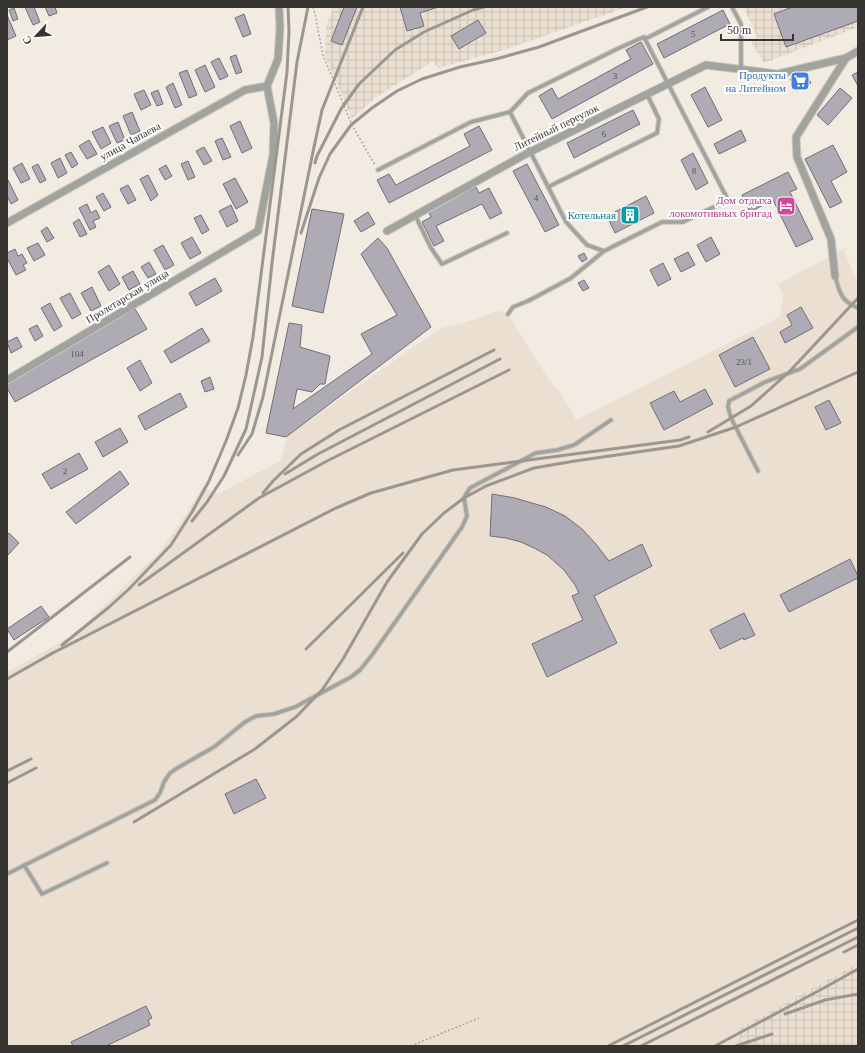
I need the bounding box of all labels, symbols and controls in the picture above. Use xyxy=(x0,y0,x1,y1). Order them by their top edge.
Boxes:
north arrow xyxy=(16,16,56,56)
scale bar xyxy=(721,16,793,42)
text: 50 m xyxy=(727,23,752,37)
house number: 5 xyxy=(691,29,696,39)
text: С xyxy=(20,34,34,47)
place label: Продукты на Литейном xyxy=(725,69,787,94)
supermarket icon: Продукты на Литейном xyxy=(789,70,811,92)
house number: 3 xyxy=(613,71,618,81)
street label: Литейный переулок xyxy=(512,101,601,153)
street label: улица Чапаева xyxy=(98,119,162,163)
house number: 6 xyxy=(602,129,607,139)
house number: 8 xyxy=(692,166,697,176)
house number: 4 xyxy=(534,193,539,203)
place label: Дом отдыха локомотивных бригад xyxy=(669,194,772,219)
hotel icon: Дом отдыха локомотивных бригад xyxy=(775,195,797,217)
building icon: Котельная xyxy=(619,204,641,226)
place label: Котельная xyxy=(568,209,616,221)
street label: Пролетарская улица xyxy=(83,266,171,325)
house number: 104 xyxy=(70,349,84,359)
house number: 23/1 xyxy=(736,357,752,367)
house number: 2 xyxy=(63,466,67,476)

